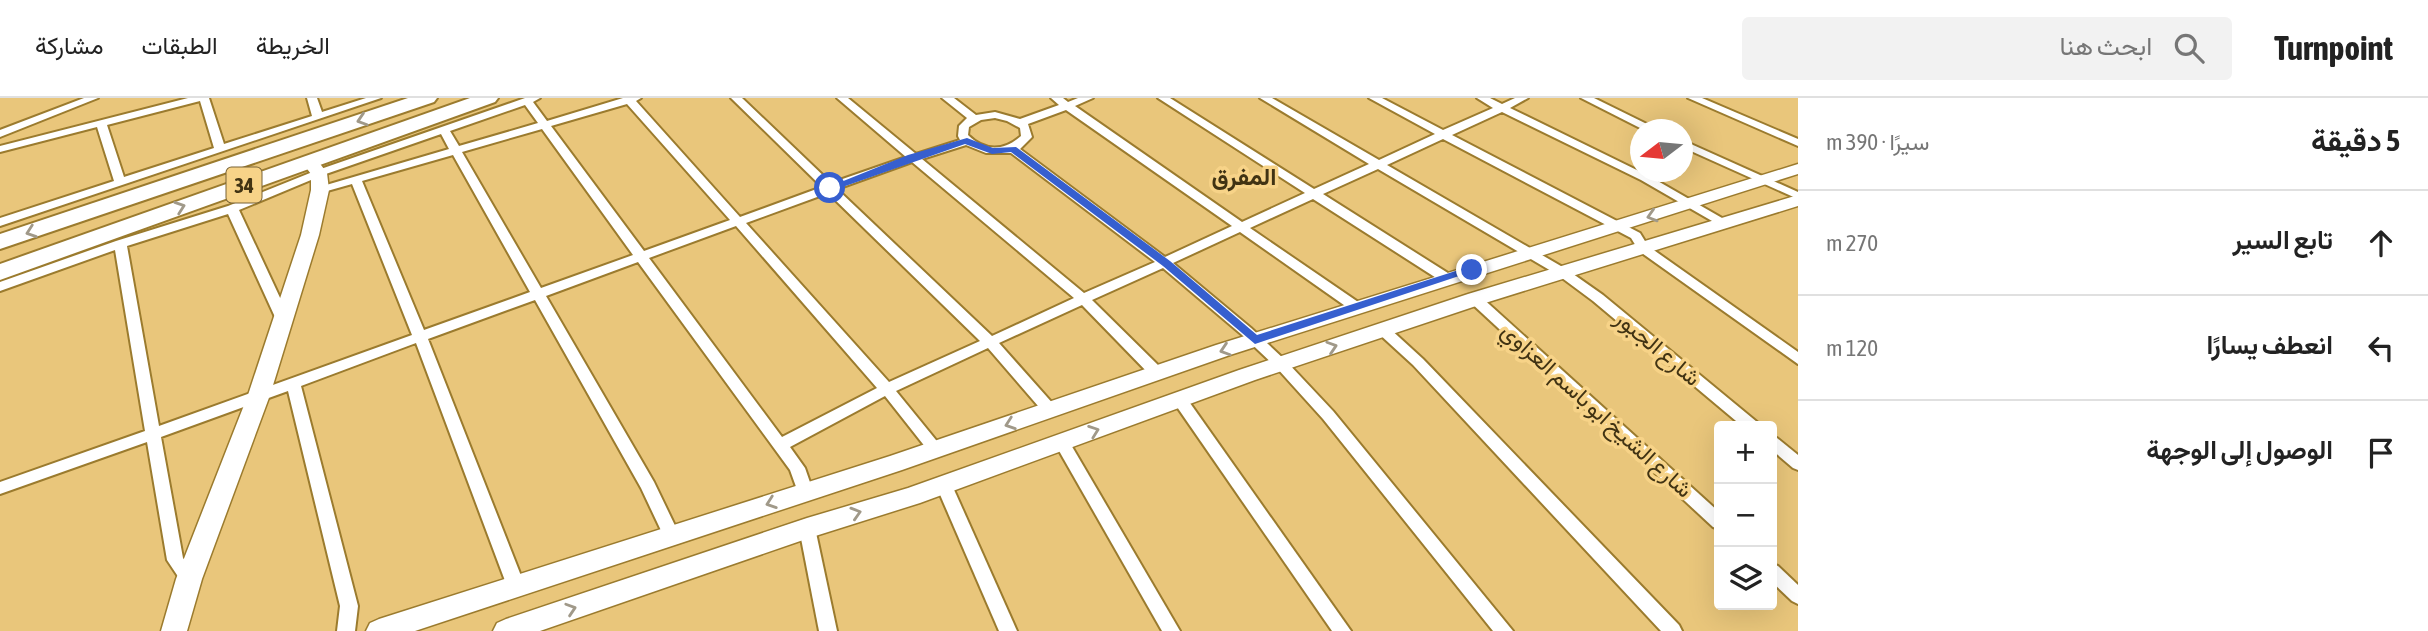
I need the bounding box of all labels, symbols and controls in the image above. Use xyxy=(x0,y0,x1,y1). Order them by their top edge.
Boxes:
search box xyxy=(1742,17,2232,80)
icon: search xyxy=(2170,29,2208,67)
text: Turnpoint xyxy=(2274,29,2393,67)
text: ابحث هنا xyxy=(2059,31,2152,61)
text: مشاركة xyxy=(35,32,103,59)
text: الطبقات xyxy=(141,32,218,59)
text: الخريطة xyxy=(256,32,330,59)
one-way arrow xyxy=(357,111,369,126)
north arrow xyxy=(1630,119,1693,182)
text: 5 دقيقة xyxy=(2311,123,2400,157)
text: سيرًا · 390 m xyxy=(1826,129,1929,155)
district label: المفرق xyxy=(1211,163,1277,192)
road number: 34 xyxy=(226,168,262,202)
route start xyxy=(814,172,845,203)
one-way arrow xyxy=(173,201,185,215)
one-way arrow xyxy=(1647,208,1659,223)
one-way arrow xyxy=(25,224,37,238)
icon: ahead xyxy=(2362,224,2400,262)
text: تابع السير xyxy=(2232,225,2333,255)
text: 270 m xyxy=(1826,230,1878,256)
route end xyxy=(1456,254,1487,285)
street label: شارع الجبور xyxy=(1607,304,1706,393)
street label: شارع الشيخ ابو باسم العزاوي xyxy=(1492,317,1698,507)
icon: left xyxy=(2362,329,2400,367)
text: انعطف يسارًا xyxy=(2206,330,2333,360)
text: 120 m xyxy=(1826,335,1878,361)
one-way arrow xyxy=(1325,341,1338,355)
one-way arrow xyxy=(1219,342,1232,356)
one-way arrow xyxy=(1004,416,1016,430)
map controls xyxy=(1714,421,1777,610)
button: + xyxy=(1714,421,1777,484)
one-way arrow xyxy=(1088,425,1100,439)
icon: arrive xyxy=(2362,434,2400,472)
text: الوصول إلى الوجهة xyxy=(2146,435,2333,465)
button: − xyxy=(1714,484,1777,547)
one-way arrow xyxy=(765,495,777,509)
one-way arrow xyxy=(850,507,862,521)
button: layers xyxy=(1714,547,1777,610)
one-way arrow xyxy=(564,603,577,617)

